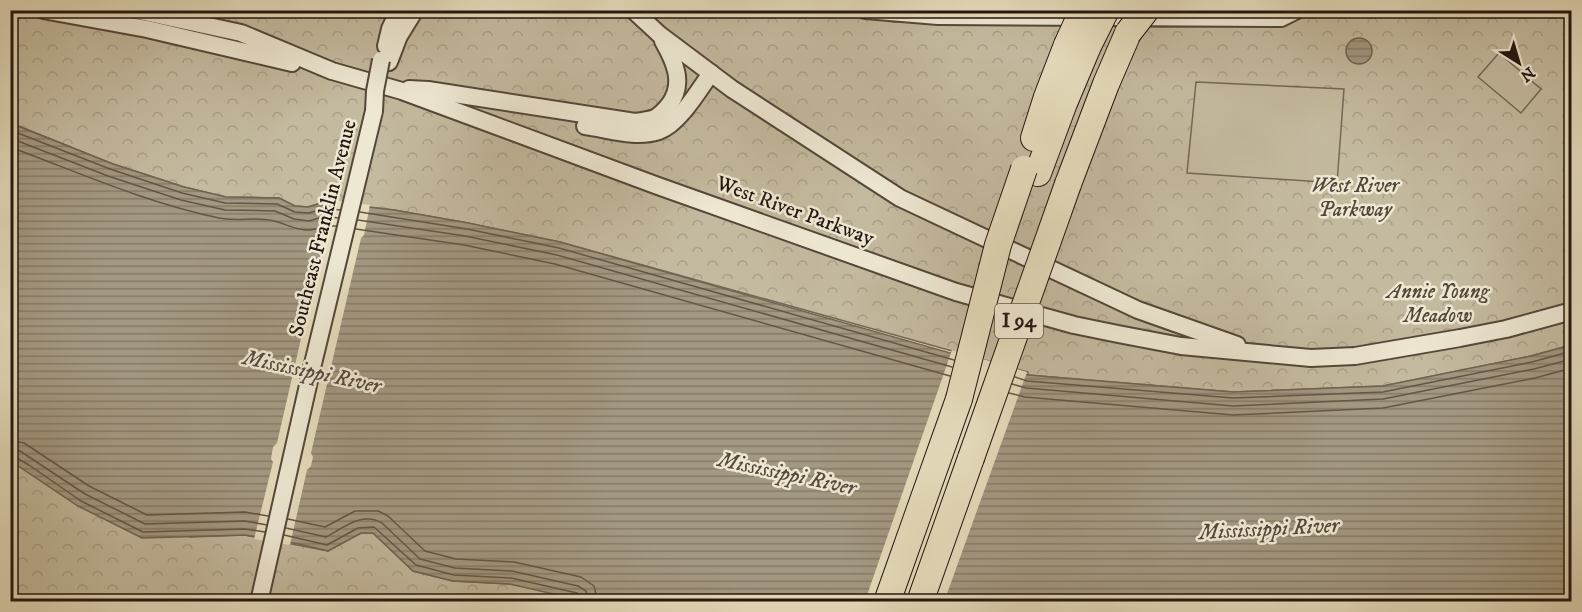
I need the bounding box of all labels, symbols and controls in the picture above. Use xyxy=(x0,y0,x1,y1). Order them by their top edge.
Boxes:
north arrow xyxy=(1489,33,1549,93)
text: N xyxy=(1516,62,1539,86)
street label: Southeast Franklin Avenue xyxy=(283,117,363,339)
street label: West River Parkway xyxy=(712,170,878,252)
park label: West River Parkway xyxy=(1311,173,1400,223)
park label: Annie Young Meadow xyxy=(1385,279,1490,329)
road number: I 94 xyxy=(995,304,1043,338)
water label: Mississippi River xyxy=(239,344,386,400)
water label: Mississippi River xyxy=(714,446,861,502)
water label: Mississippi River xyxy=(1196,512,1342,546)

